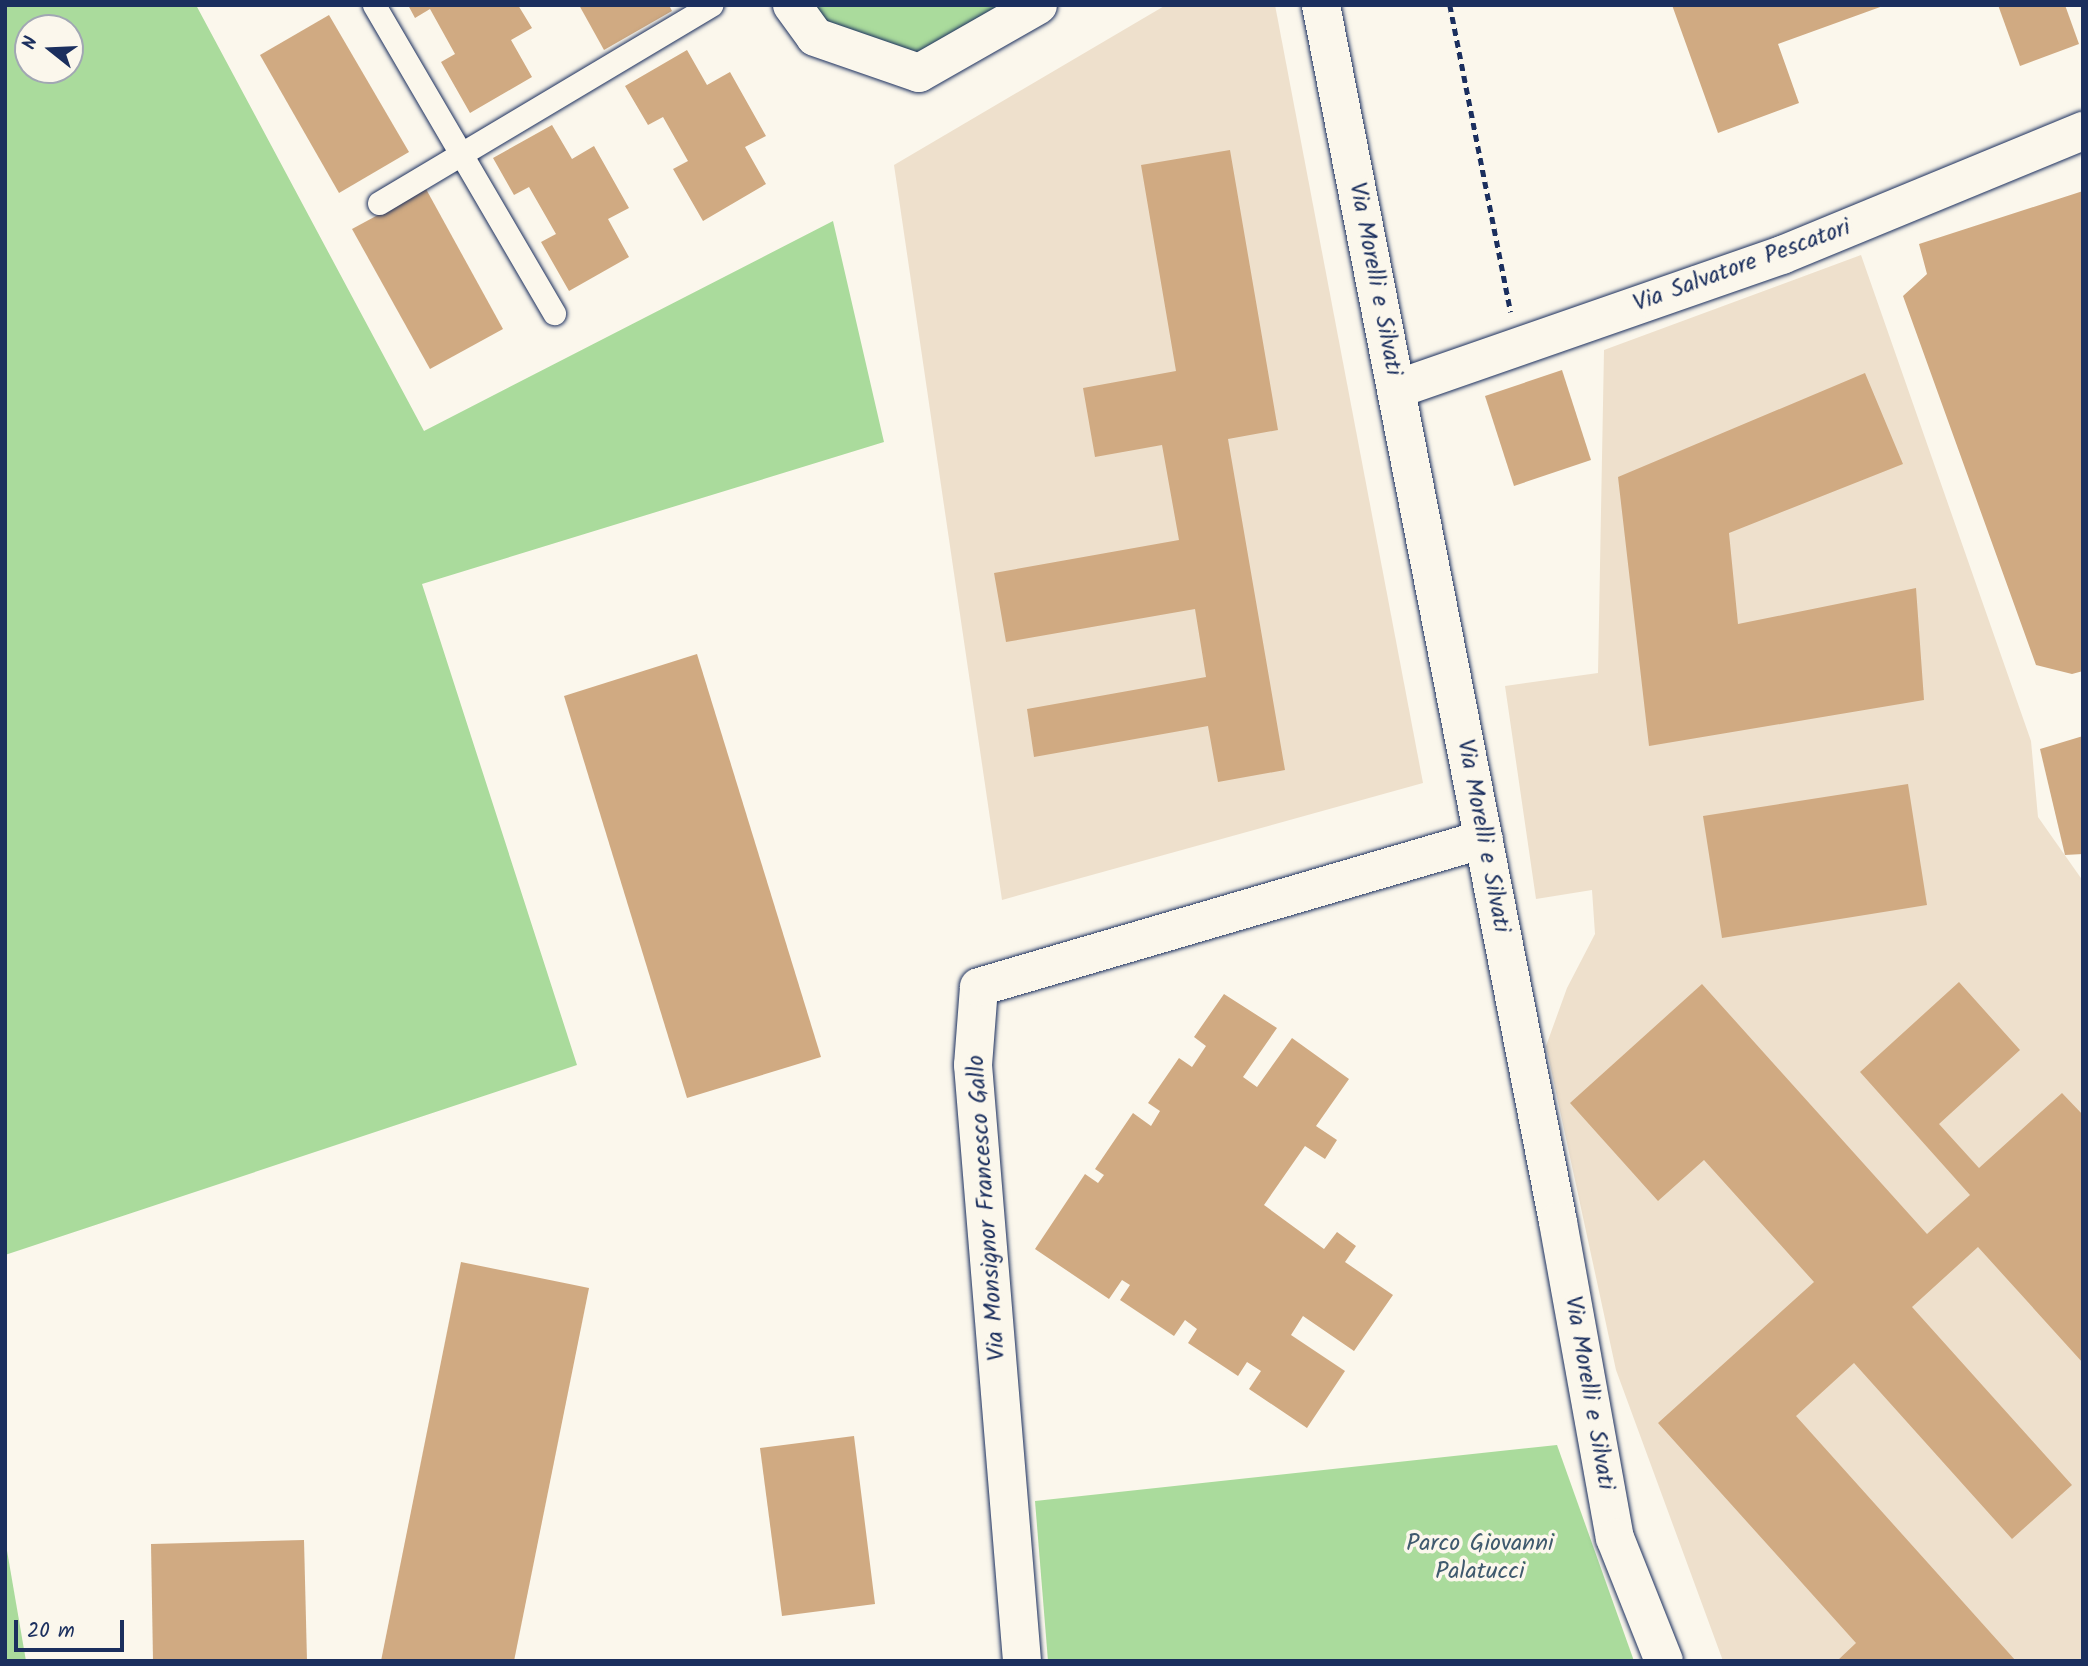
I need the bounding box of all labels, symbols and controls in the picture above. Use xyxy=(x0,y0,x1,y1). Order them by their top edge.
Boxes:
north arrow xyxy=(14,14,84,84)
text: N xyxy=(15,33,47,53)
street label: Via Morelli e Silvati xyxy=(1342,180,1408,378)
street label: Via Salvatore Pescatori xyxy=(1629,213,1855,319)
street label: Via Morelli e Silvati xyxy=(1450,737,1516,935)
street label: Via Monsignor Francesco Gallo xyxy=(962,1054,1012,1362)
street label: Via Morelli e Silvati xyxy=(1558,1294,1620,1492)
park label: Parco Giovanni Palatucci xyxy=(1406,1530,1554,1586)
scale bar xyxy=(18,1606,128,1650)
text: 20 m xyxy=(27,1615,75,1648)

